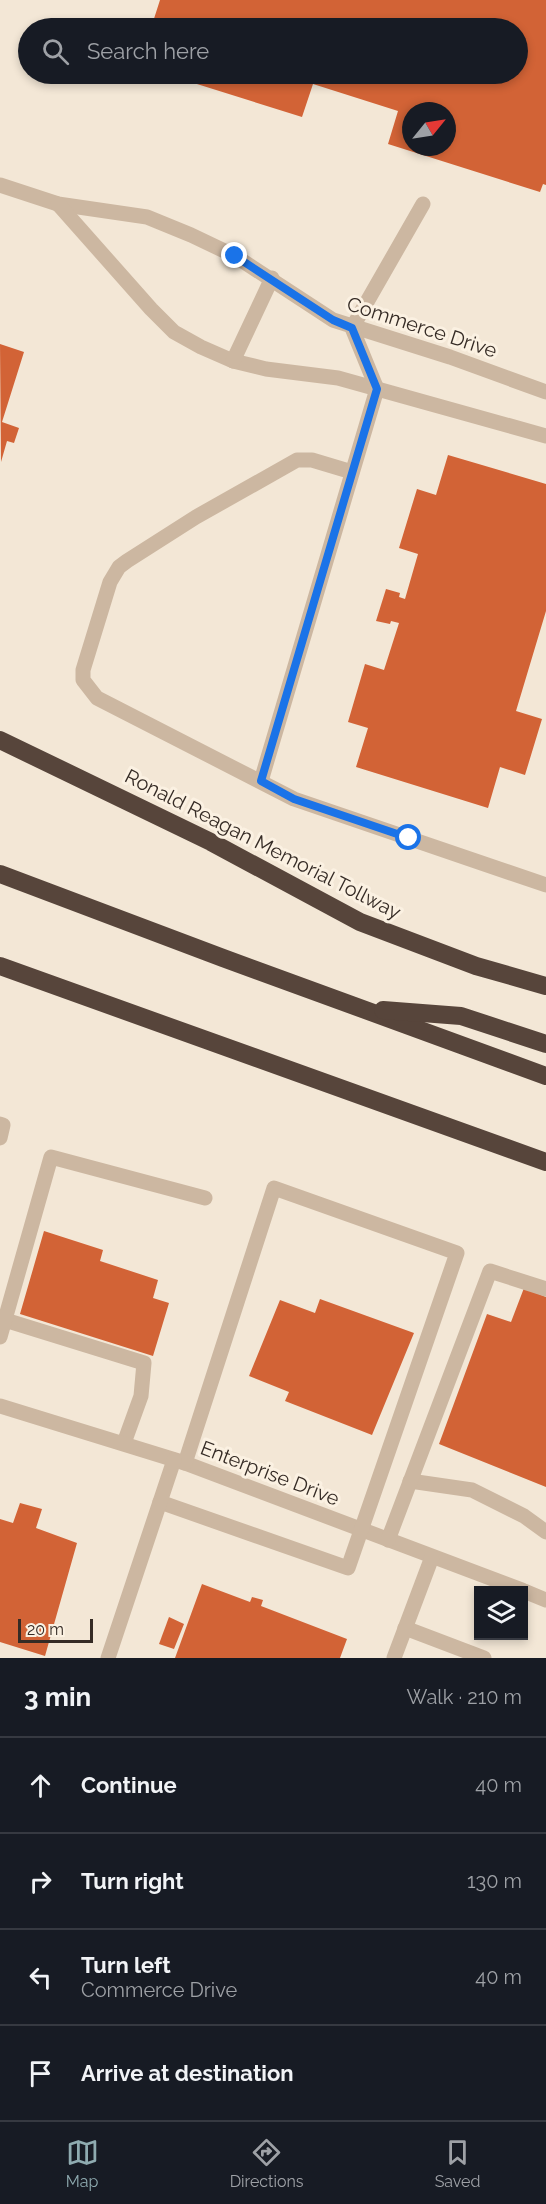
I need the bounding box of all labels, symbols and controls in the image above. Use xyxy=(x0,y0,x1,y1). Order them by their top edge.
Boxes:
search box xyxy=(18,18,528,84)
icon: search xyxy=(39,35,72,68)
text: Search here xyxy=(87,38,209,64)
north arrow xyxy=(402,102,456,156)
route end xyxy=(221,242,247,268)
street label: Commerce Drive xyxy=(344,291,500,363)
street label: Ronald Reagan Memorial Tollway xyxy=(121,764,405,924)
route start xyxy=(395,824,421,850)
street label: Enterprise Drive xyxy=(197,1435,343,1511)
map controls xyxy=(474,1586,528,1640)
button: layers xyxy=(474,1586,528,1640)
scale bar xyxy=(18,1616,93,1644)
text: 20 m xyxy=(27,1620,64,1639)
text: 3 min xyxy=(24,1682,91,1712)
text: Walk · 210 m xyxy=(407,1685,522,1709)
icon: ahead xyxy=(24,1769,57,1802)
text: Continue xyxy=(81,1772,177,1798)
text: 40 m xyxy=(475,1773,522,1797)
icon: right xyxy=(24,1865,57,1898)
text: Turn right xyxy=(81,1868,184,1894)
text: 130 m xyxy=(467,1869,522,1893)
text: Turn left xyxy=(81,1952,171,1978)
icon: left xyxy=(24,1961,57,1994)
text: 40 m xyxy=(475,1965,522,1989)
text: Commerce Drive xyxy=(81,1978,237,2002)
icon: arrive xyxy=(24,2057,57,2090)
text: Arrive at destination xyxy=(81,2060,294,2086)
tab: Map xyxy=(66,2136,99,2191)
tab: Directions xyxy=(230,2136,304,2191)
tab: Saved xyxy=(435,2136,480,2191)

